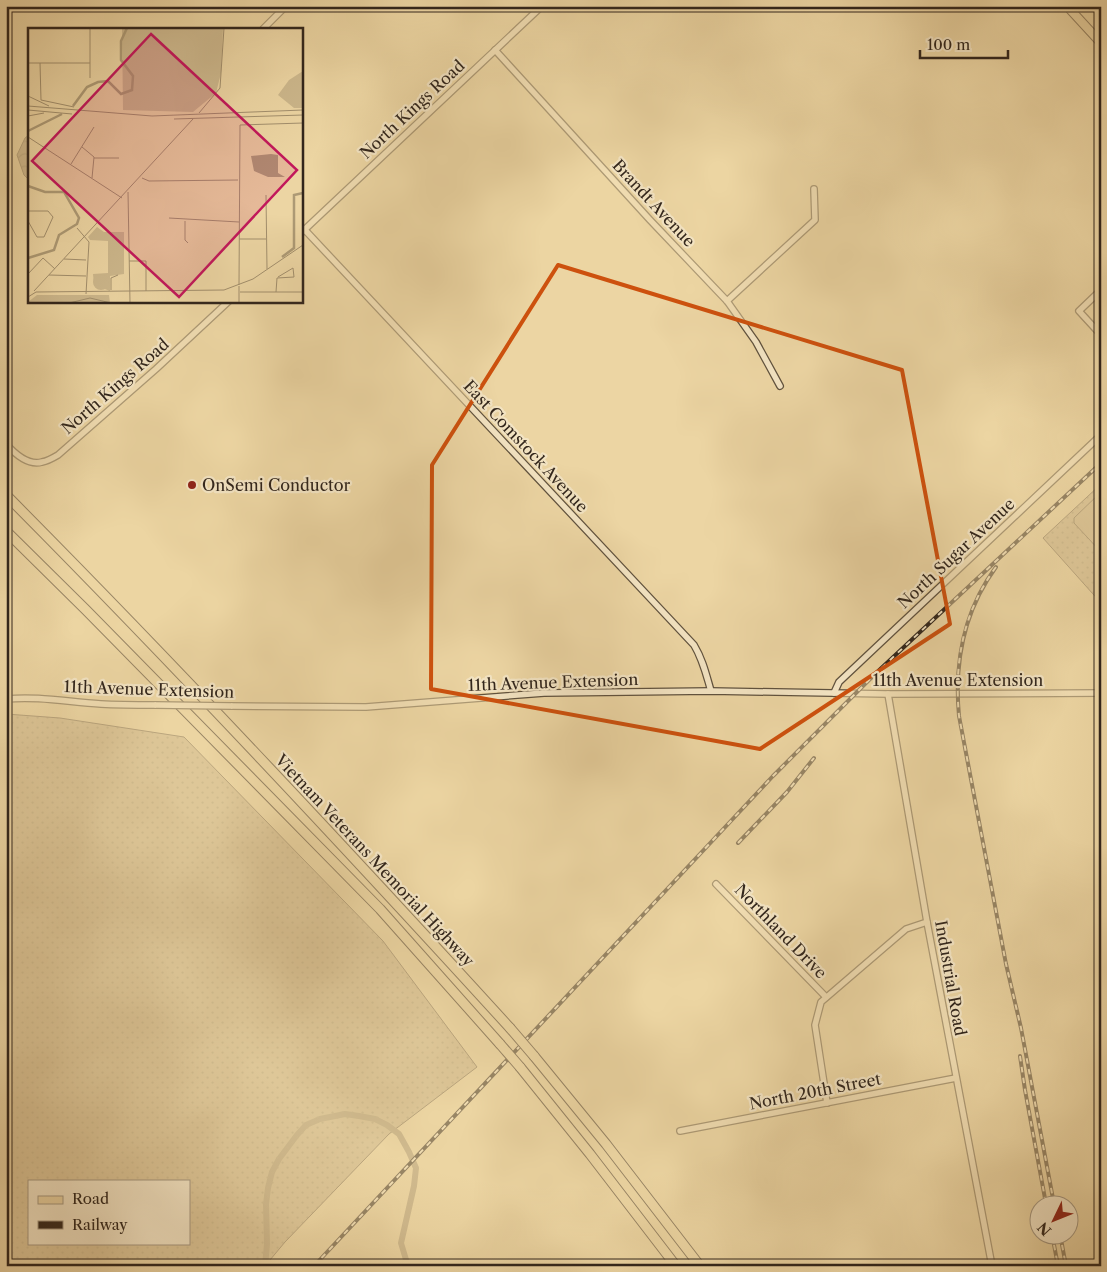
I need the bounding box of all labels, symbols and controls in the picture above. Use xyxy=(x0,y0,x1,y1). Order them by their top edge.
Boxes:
inset map xyxy=(28,28,302,302)
scale bar xyxy=(920,28,1007,60)
text: 100 m xyxy=(927,35,970,54)
street label: North Kings Road xyxy=(355,55,469,163)
street label: Brandt Avenue xyxy=(608,155,700,251)
street label: North Kings Road xyxy=(57,334,173,438)
street label: East Comstock Avenue xyxy=(460,376,592,516)
place label: OnSemi Conductor xyxy=(202,475,351,495)
marker: OnSemi Conductor xyxy=(186,479,198,491)
street label: North Sugar Avenue xyxy=(893,494,1019,612)
street label: 11th Avenue Extension xyxy=(467,669,639,695)
street label: 11th Avenue Extension xyxy=(873,670,1043,690)
street label: 11th Avenue Extension xyxy=(63,676,235,702)
street label: Vietnam Veterans Memorial Highway xyxy=(271,749,480,971)
street label: Northland Drive xyxy=(731,880,831,983)
street label: Industrial Road xyxy=(931,919,971,1037)
street label: North 20th Street xyxy=(747,1068,883,1114)
legend xyxy=(28,1180,190,1244)
text: Road xyxy=(72,1189,109,1208)
north arrow xyxy=(1030,1194,1080,1244)
text: Railway xyxy=(72,1215,128,1234)
text: N xyxy=(1034,1218,1055,1239)

